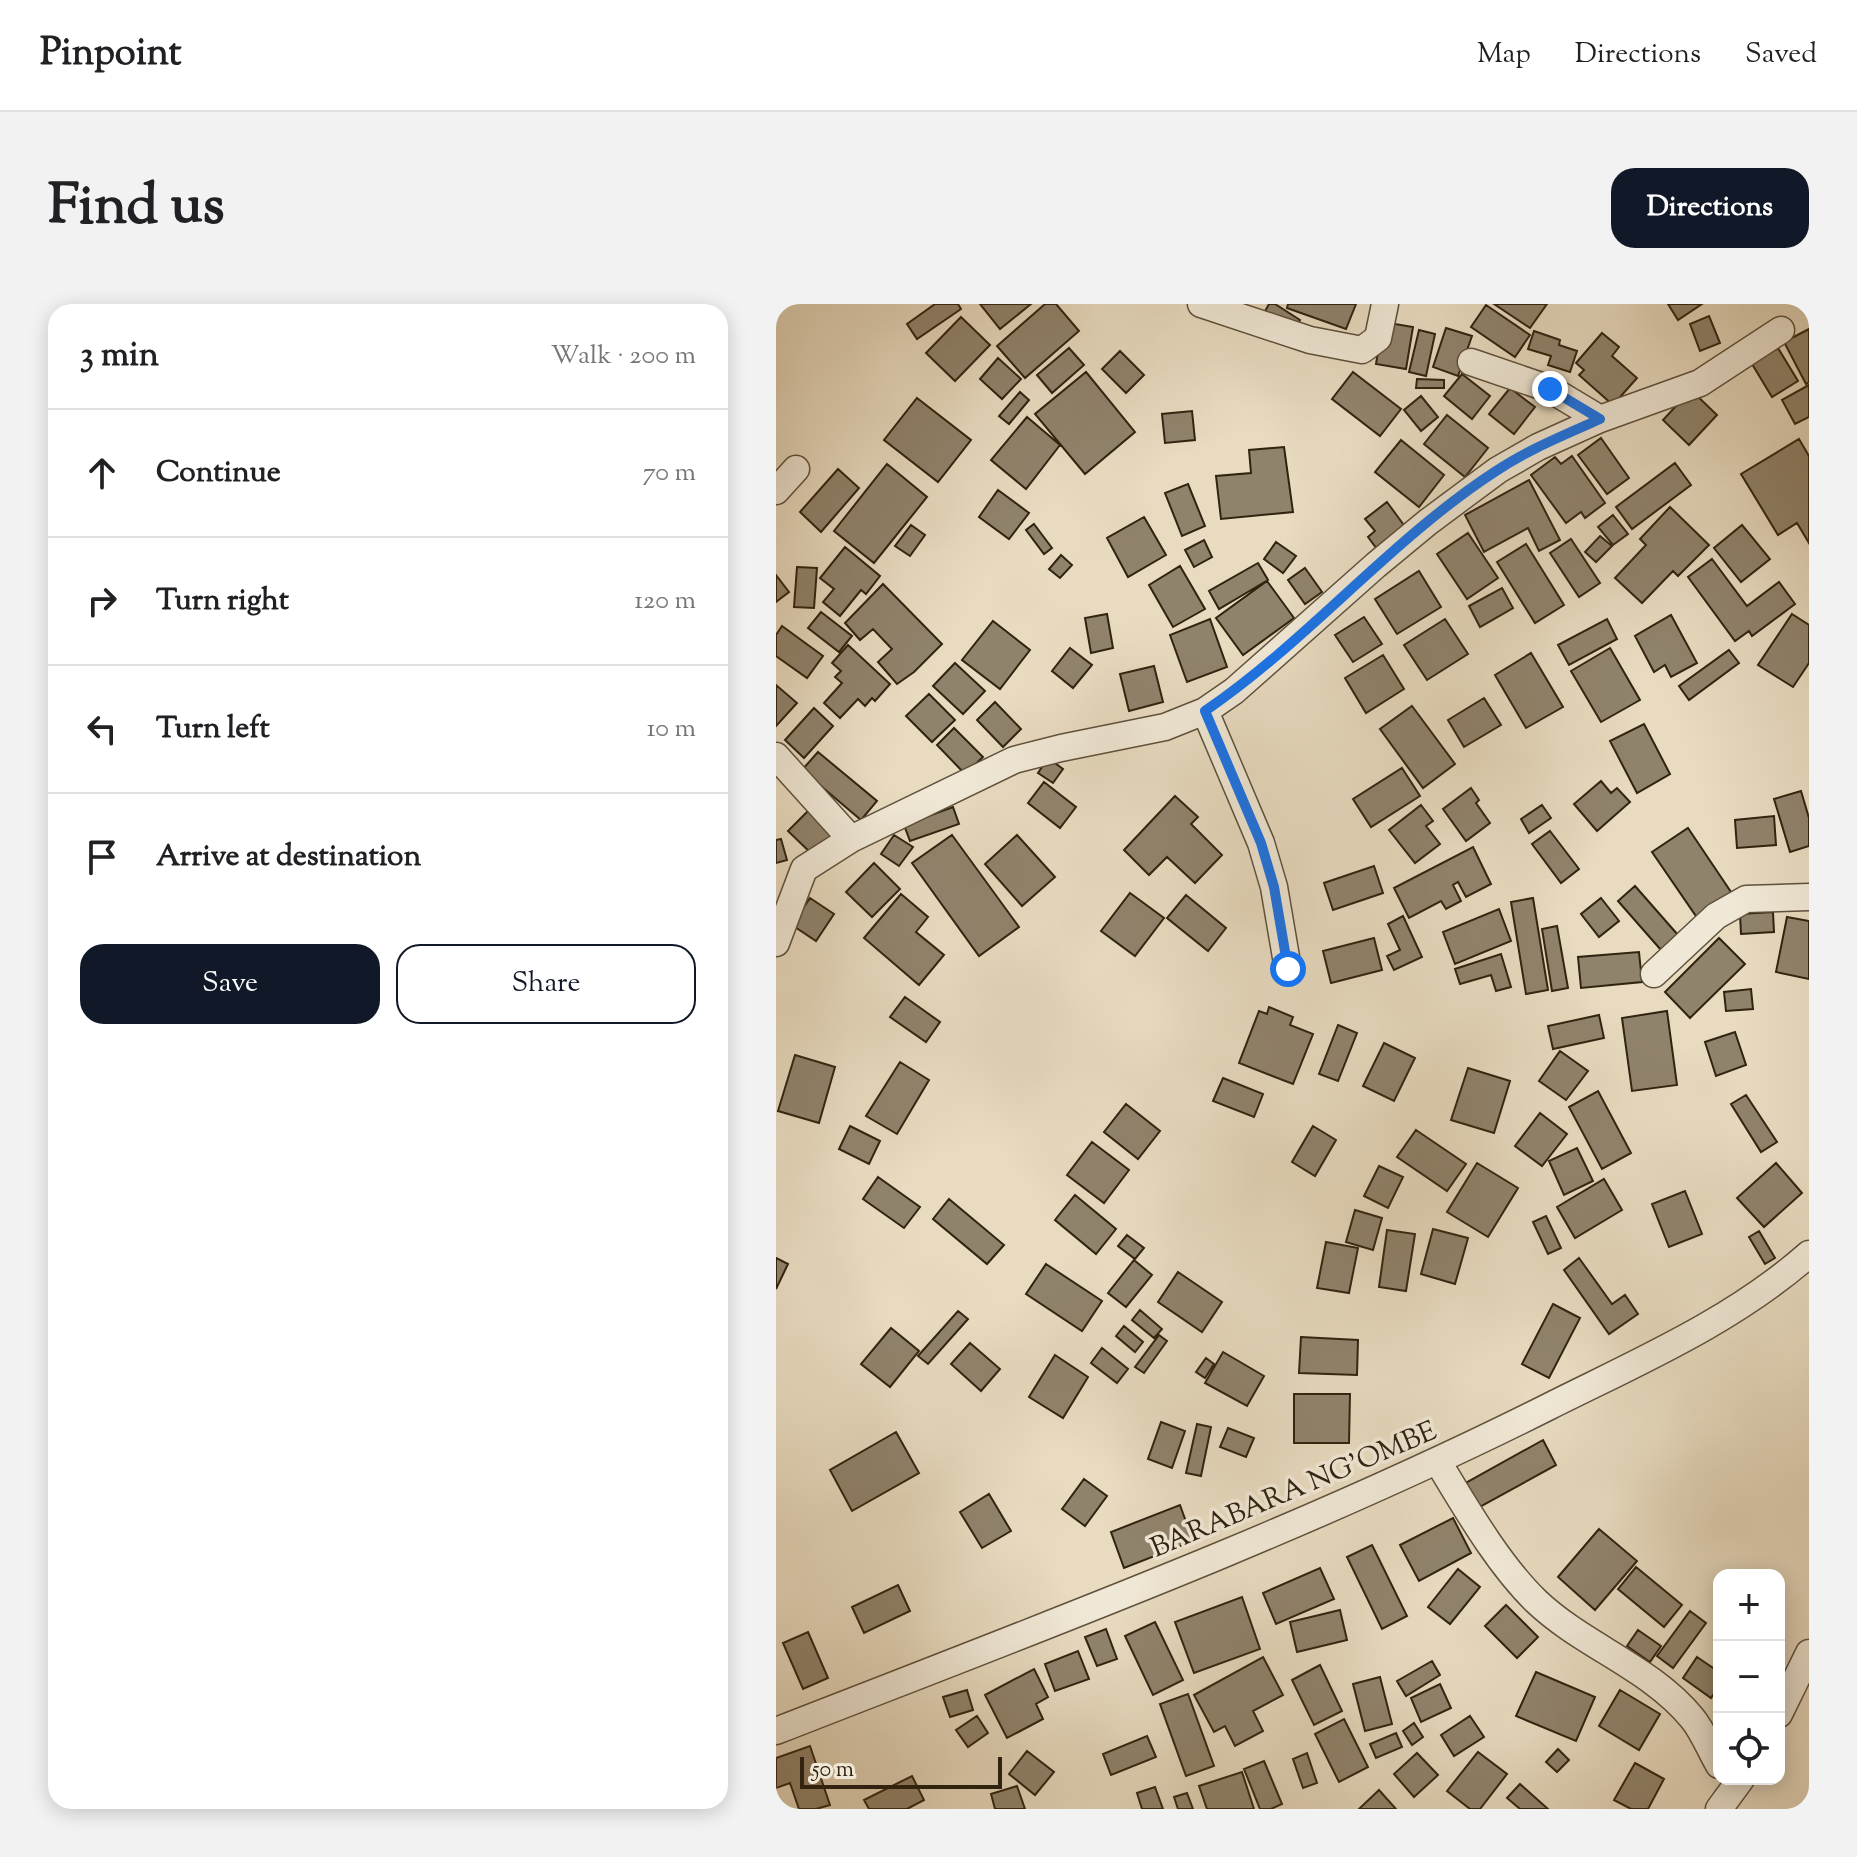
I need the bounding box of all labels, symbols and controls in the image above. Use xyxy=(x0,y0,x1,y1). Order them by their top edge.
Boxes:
text: Pinpoint xyxy=(40,28,182,82)
text: Map xyxy=(1477,35,1531,75)
text: Directions xyxy=(1575,35,1701,75)
text: Saved xyxy=(1745,35,1817,75)
text: Find us xyxy=(48,168,224,249)
button: Directions xyxy=(1611,168,1809,248)
text: 3 min xyxy=(80,332,159,381)
text: Walk · 200 m xyxy=(551,338,696,375)
route end xyxy=(1532,371,1568,407)
icon: ahead xyxy=(80,451,124,495)
text: Continue xyxy=(156,452,281,495)
text: 70 m xyxy=(643,455,696,492)
icon: right xyxy=(80,579,124,623)
text: Turn right xyxy=(156,580,289,623)
text: 120 m xyxy=(634,583,696,620)
icon: left xyxy=(80,707,124,751)
text: Turn left xyxy=(156,708,270,751)
text: 10 m xyxy=(647,711,696,748)
icon: arrive xyxy=(80,835,124,879)
text: Arrive at destination xyxy=(156,836,421,879)
button: Save xyxy=(80,944,380,1024)
button: Share xyxy=(396,944,696,1024)
route start xyxy=(1270,951,1306,987)
street label: BARABARA NG'OMBE xyxy=(1145,1412,1443,1569)
map controls xyxy=(1713,1569,1785,1785)
button: + xyxy=(1713,1569,1785,1641)
button: − xyxy=(1713,1641,1785,1713)
button: locate xyxy=(1713,1713,1785,1785)
scale bar xyxy=(800,1753,1002,1789)
text: 50 m xyxy=(812,1755,854,1787)

